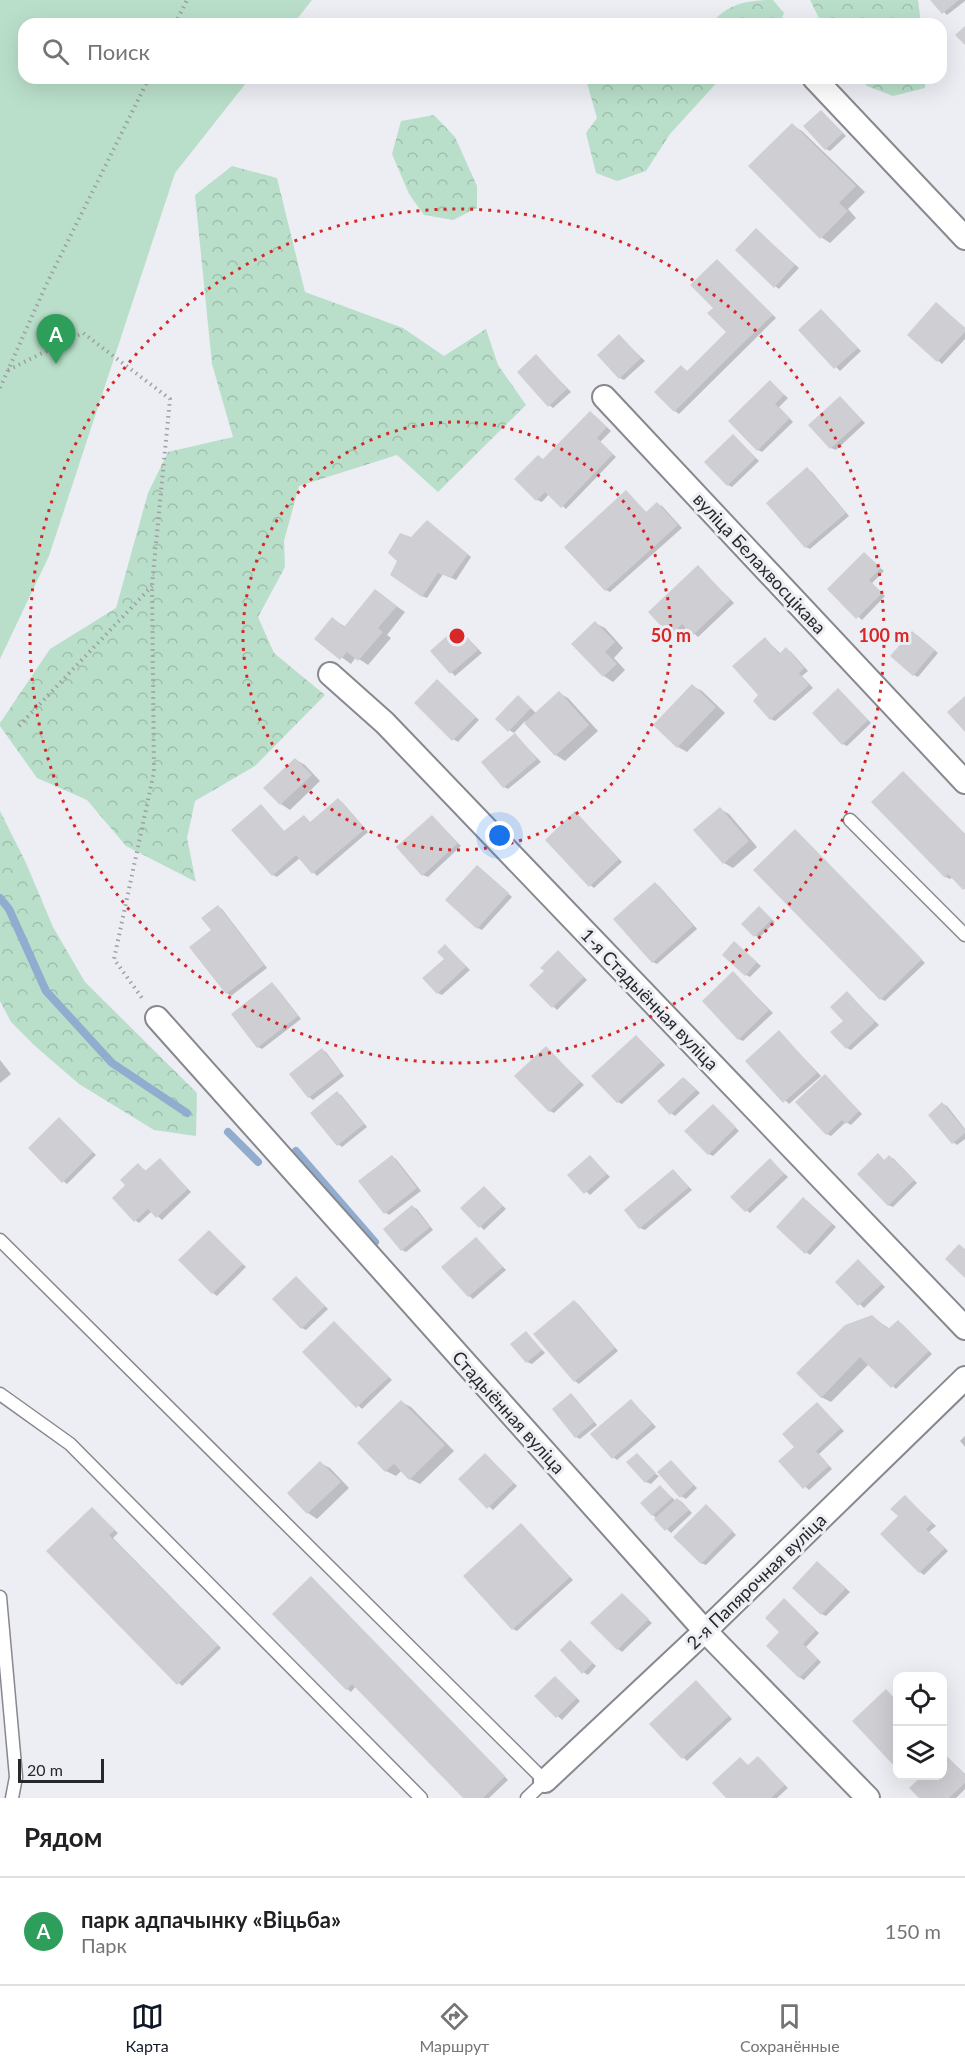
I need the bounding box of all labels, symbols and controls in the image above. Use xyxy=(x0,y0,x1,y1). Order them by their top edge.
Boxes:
search box xyxy=(18,18,947,84)
icon: search xyxy=(39,35,72,68)
text: Поиск xyxy=(87,38,150,65)
pin: A xyxy=(36,314,76,364)
street label: вуліца Белахвосцікава xyxy=(689,488,831,638)
text: 50 m xyxy=(651,624,691,646)
text: 100 m xyxy=(859,624,909,646)
centre of rings xyxy=(447,626,467,646)
your location xyxy=(485,821,514,850)
street label: 1-я Стадыённая вуліца xyxy=(577,924,723,1074)
street label: Стадыённая вуліца xyxy=(448,1346,570,1478)
street label: 2-я Папярочная вуліца xyxy=(682,1509,830,1653)
map controls xyxy=(893,1672,947,1780)
button: locate xyxy=(893,1672,947,1726)
button: layers xyxy=(893,1726,947,1780)
scale bar xyxy=(18,1756,104,1784)
text: 20 m xyxy=(27,1760,63,1779)
text: Рядом xyxy=(24,1821,102,1853)
text: парк адпачынку «Віцьба» xyxy=(81,1906,341,1933)
text: A xyxy=(37,1919,50,1943)
text: 150 m xyxy=(885,1919,941,1943)
text: Парк xyxy=(81,1933,127,1957)
tab: Карта xyxy=(125,2000,169,2055)
tab: Маршрут xyxy=(419,2000,489,2055)
tab: Сохранённые xyxy=(740,2000,840,2055)

